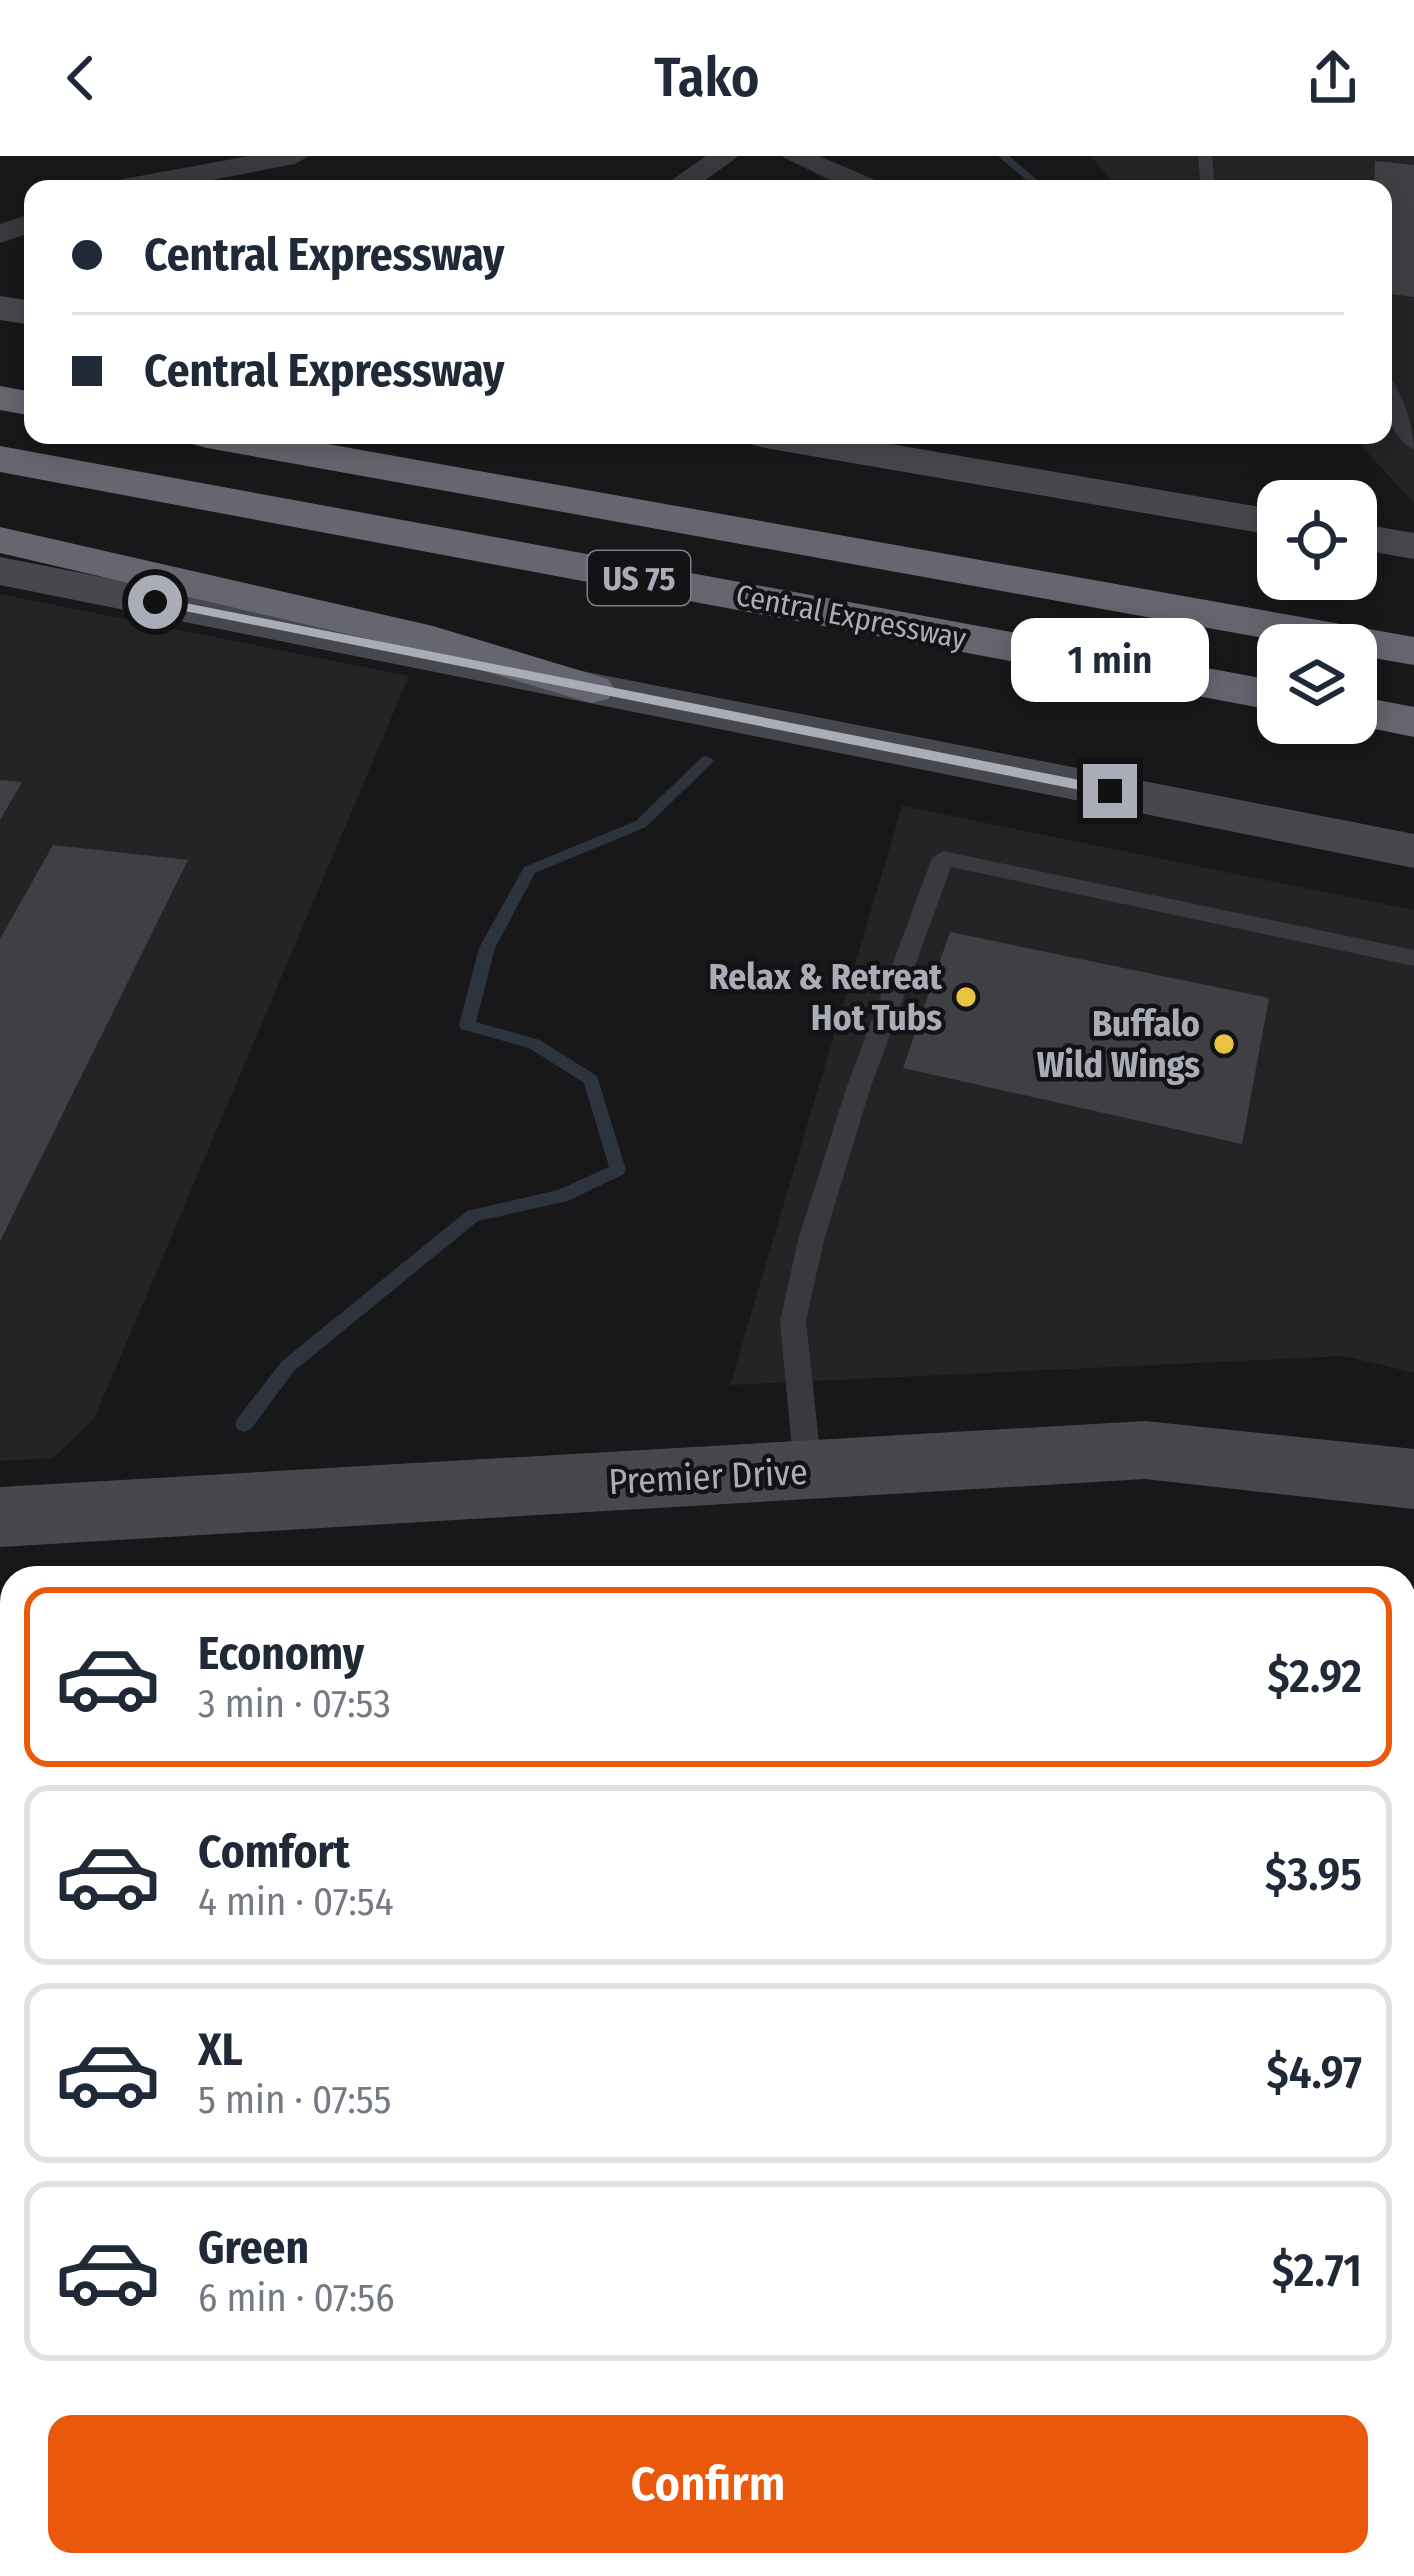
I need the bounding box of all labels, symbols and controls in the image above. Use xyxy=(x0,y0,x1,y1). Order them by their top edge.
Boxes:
icon: back xyxy=(48,45,114,111)
icon: share xyxy=(1300,45,1366,111)
text: Tako xyxy=(654,46,760,110)
text: Central Expressway xyxy=(144,228,505,282)
text: Central Expressway xyxy=(144,344,505,398)
map controls xyxy=(1257,480,1377,744)
button: locate xyxy=(1257,480,1377,600)
road number: US 75 xyxy=(588,551,690,605)
route start xyxy=(128,575,182,629)
street label: Central Expressway xyxy=(733,577,970,657)
callout: 1 min xyxy=(1011,617,1209,701)
button: layers xyxy=(1257,624,1377,744)
text: 1 min xyxy=(1068,637,1152,683)
route end xyxy=(1083,764,1137,818)
place label: Relax & Retreat Hot Tubs xyxy=(708,955,943,1040)
marker: Relax & Retreat Hot Tubs xyxy=(953,984,979,1010)
place label: Buffalo Wild Wings xyxy=(1037,1002,1200,1087)
marker: Buffalo Wild Wings xyxy=(1211,1031,1237,1057)
street label: Premier Drive xyxy=(607,1450,809,1504)
icon: car xyxy=(54,1623,162,1731)
text: Economy xyxy=(198,1627,364,1681)
text: $2.92 xyxy=(1268,1650,1362,1704)
text: 3 min · 07:53 xyxy=(198,1681,391,1727)
icon: car xyxy=(54,1821,162,1929)
text: Comfort xyxy=(198,1825,350,1879)
text: $3.95 xyxy=(1265,1848,1362,1902)
text: 4 min · 07:54 xyxy=(198,1879,394,1925)
icon: car xyxy=(54,2019,162,2127)
text: XL xyxy=(198,2023,243,2077)
text: $4.97 xyxy=(1267,2046,1362,2100)
text: 5 min · 07:55 xyxy=(198,2077,391,2123)
icon: car xyxy=(54,2217,162,2325)
text: Green xyxy=(198,2221,309,2275)
text: $2.71 xyxy=(1272,2244,1362,2298)
text: 6 min · 07:56 xyxy=(198,2275,395,2321)
button: Confirm xyxy=(48,2415,1368,2553)

